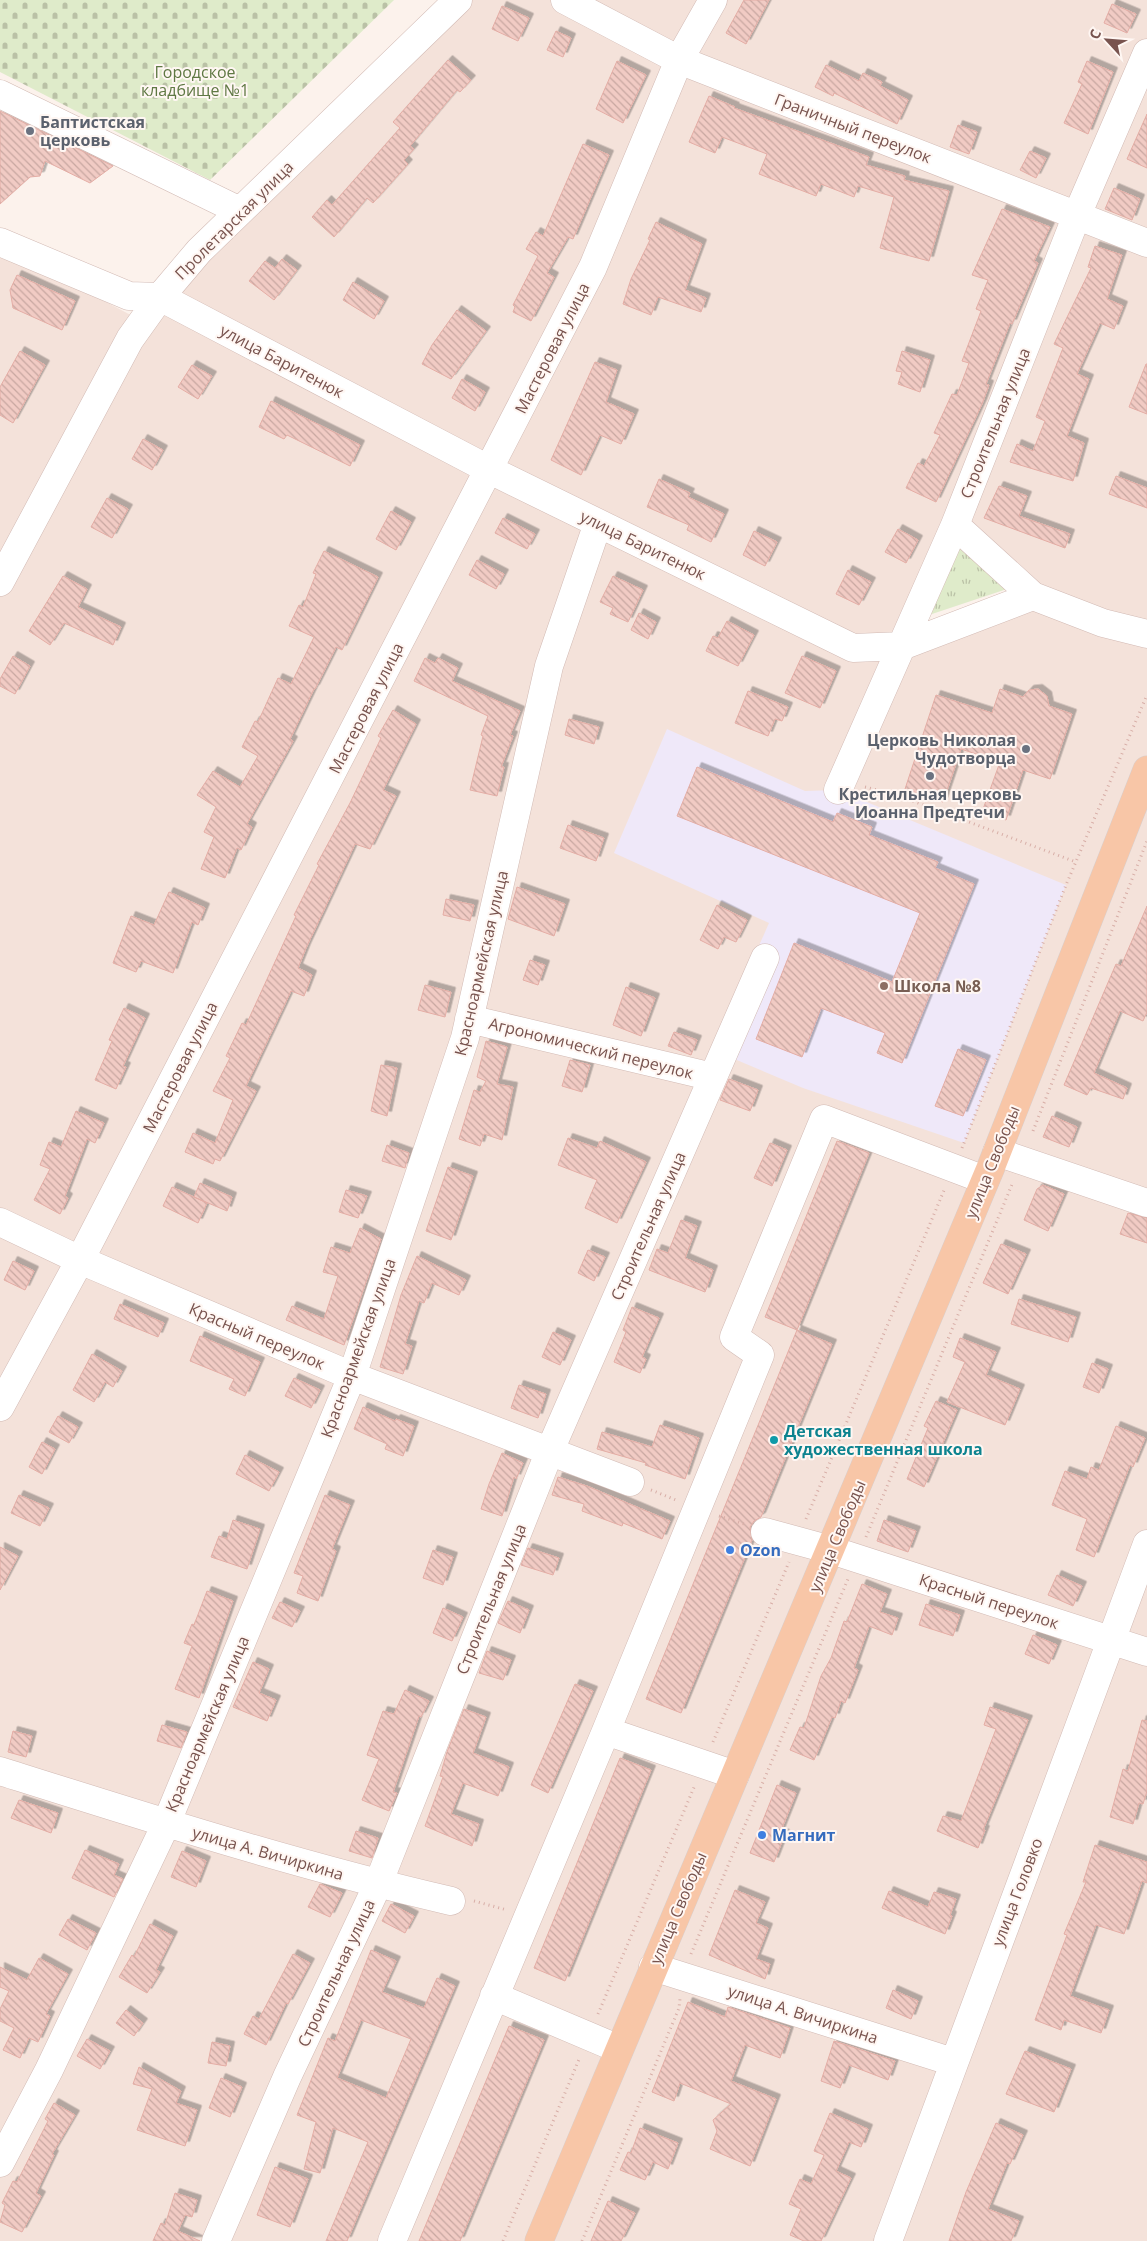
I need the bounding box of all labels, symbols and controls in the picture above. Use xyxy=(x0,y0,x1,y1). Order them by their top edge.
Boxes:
north arrow xyxy=(1082,15,1132,65)
text: С xyxy=(1084,26,1105,42)
park label: Городское кладбище №1 xyxy=(141,61,249,101)
street label: Граничный переулок xyxy=(771,88,935,168)
place label: Баптистская церковь xyxy=(40,111,145,151)
marker: Баптистская церковь xyxy=(24,125,36,137)
street label: Пролетарская улица xyxy=(170,156,298,284)
street label: Мастеровая улица xyxy=(509,279,595,417)
street label: улица Баритенюк xyxy=(216,319,348,403)
street label: Строительная улица xyxy=(955,344,1035,502)
street label: улица Баритенюк xyxy=(577,505,710,585)
street label: Мастеровая улица xyxy=(323,639,409,777)
place label: Церковь Николая Чудотворца xyxy=(867,729,1016,769)
marker: Церковь Николая Чудотворца xyxy=(1020,743,1032,755)
marker: Крестильная церковь Иоанна Предтечи xyxy=(924,770,936,782)
place label: Крестильная церковь Иоанна Предтечи xyxy=(838,783,1022,823)
street label: Красноармейская улица xyxy=(449,868,513,1058)
place label: Школа №8 xyxy=(894,975,981,997)
marker: Школа №8 xyxy=(878,980,890,992)
street label: Мастеровая улица xyxy=(137,998,223,1136)
street label: Агрономический переулок xyxy=(486,1012,696,1084)
street label: улица Свободы xyxy=(959,1102,1025,1222)
street label: Строительная улица xyxy=(605,1148,691,1304)
street label: Красноармейская улица xyxy=(315,1255,401,1441)
street label: Красный переулок xyxy=(186,1297,329,1375)
place label: Детская художественная школа xyxy=(784,1420,983,1460)
marker: Детская художественная школа xyxy=(768,1434,780,1446)
street label: улица Свободы xyxy=(803,1477,871,1595)
street label: Строительная улица xyxy=(451,1520,531,1678)
place label: Ozon xyxy=(740,1539,781,1561)
marker: Ozon xyxy=(724,1544,736,1556)
street label: Красный переулок xyxy=(916,1568,1062,1634)
street label: Красноармейская улица xyxy=(160,1632,254,1816)
street label: улица А. Вичиркина xyxy=(190,1821,346,1885)
place label: Магнит xyxy=(772,1824,836,1846)
marker: Магнит xyxy=(756,1829,768,1841)
street label: улица Головко xyxy=(986,1835,1048,1949)
street label: улица Свободы xyxy=(644,1849,712,1967)
street label: Строительная улица xyxy=(292,1896,380,2050)
street label: улица А. Вичиркина xyxy=(725,1979,881,2049)

